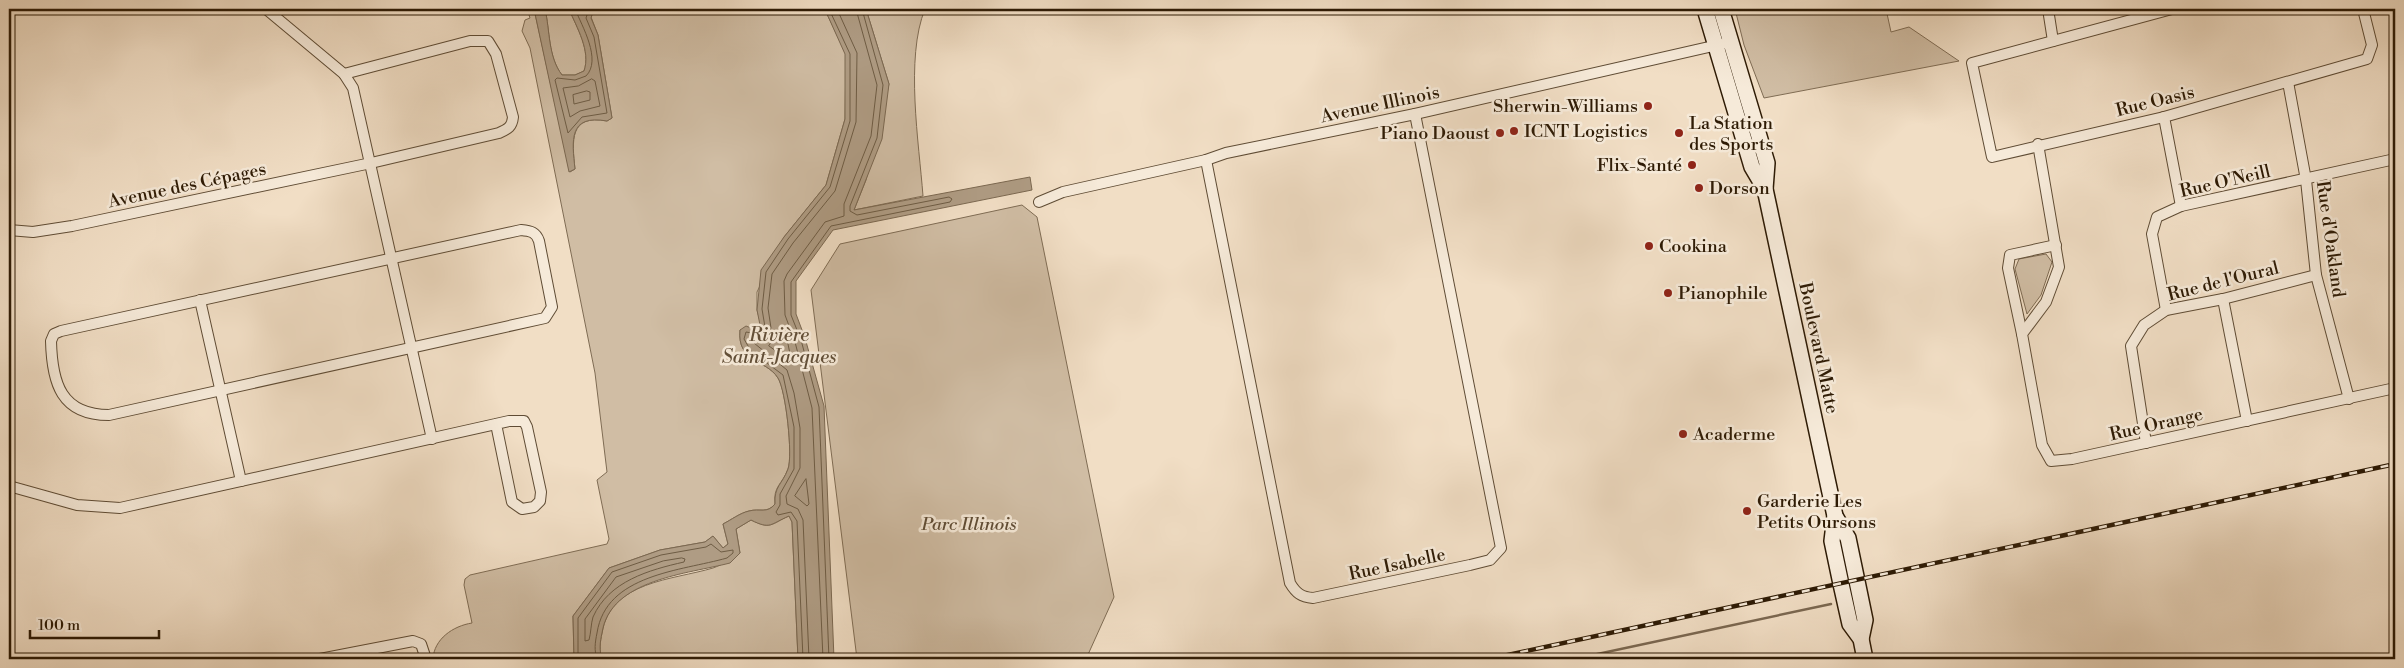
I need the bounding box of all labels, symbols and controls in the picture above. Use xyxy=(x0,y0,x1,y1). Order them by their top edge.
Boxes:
street label: Avenue Illinois xyxy=(1317,81,1442,129)
street label: Rue Oasis xyxy=(2113,81,2197,122)
place label: Sherwin-Williams xyxy=(1493,95,1638,118)
marker: Sherwin-Williams xyxy=(1642,100,1654,112)
place label: La Station des Sports xyxy=(1689,112,1773,156)
place label: ICNT Logistics xyxy=(1524,120,1648,143)
place label: Piano Daoust xyxy=(1380,122,1491,145)
marker: ICNT Logistics xyxy=(1508,125,1520,137)
marker: Piano Daoust xyxy=(1494,127,1506,139)
marker: La Station des Sports xyxy=(1673,127,1685,139)
place label: Flix-Santé xyxy=(1597,154,1682,177)
street label: Avenue des Cépages xyxy=(105,157,268,214)
marker: Flix-Santé xyxy=(1686,159,1698,171)
street label: Rue O'Neill xyxy=(2177,160,2273,203)
place label: Dorson xyxy=(1709,177,1770,200)
street label: Rue d'Oakland xyxy=(2311,179,2350,300)
marker: Dorson xyxy=(1693,182,1705,194)
place label: Cookina xyxy=(1659,235,1728,258)
marker: Cookina xyxy=(1643,240,1655,252)
street label: Rue de l'Oural xyxy=(2165,256,2282,306)
street label: Boulevard Matte xyxy=(1793,279,1844,416)
place label: Pianophile xyxy=(1678,282,1768,305)
marker: Pianophile xyxy=(1662,287,1674,299)
water label: Rivière Saint-Jacques xyxy=(722,323,836,369)
street label: Rue Orange xyxy=(2107,403,2205,446)
place label: Acaderme xyxy=(1692,423,1775,446)
marker: Acaderme xyxy=(1677,428,1689,440)
place label: Garderie Les Petits Oursons xyxy=(1757,490,1876,534)
marker: Garderie Les Petits Oursons xyxy=(1741,505,1753,517)
park label: Parc Illinois xyxy=(920,513,1017,536)
street label: Rue Isabelle xyxy=(1347,543,1448,586)
scale bar xyxy=(30,608,159,640)
text: 100 m xyxy=(38,616,80,635)

